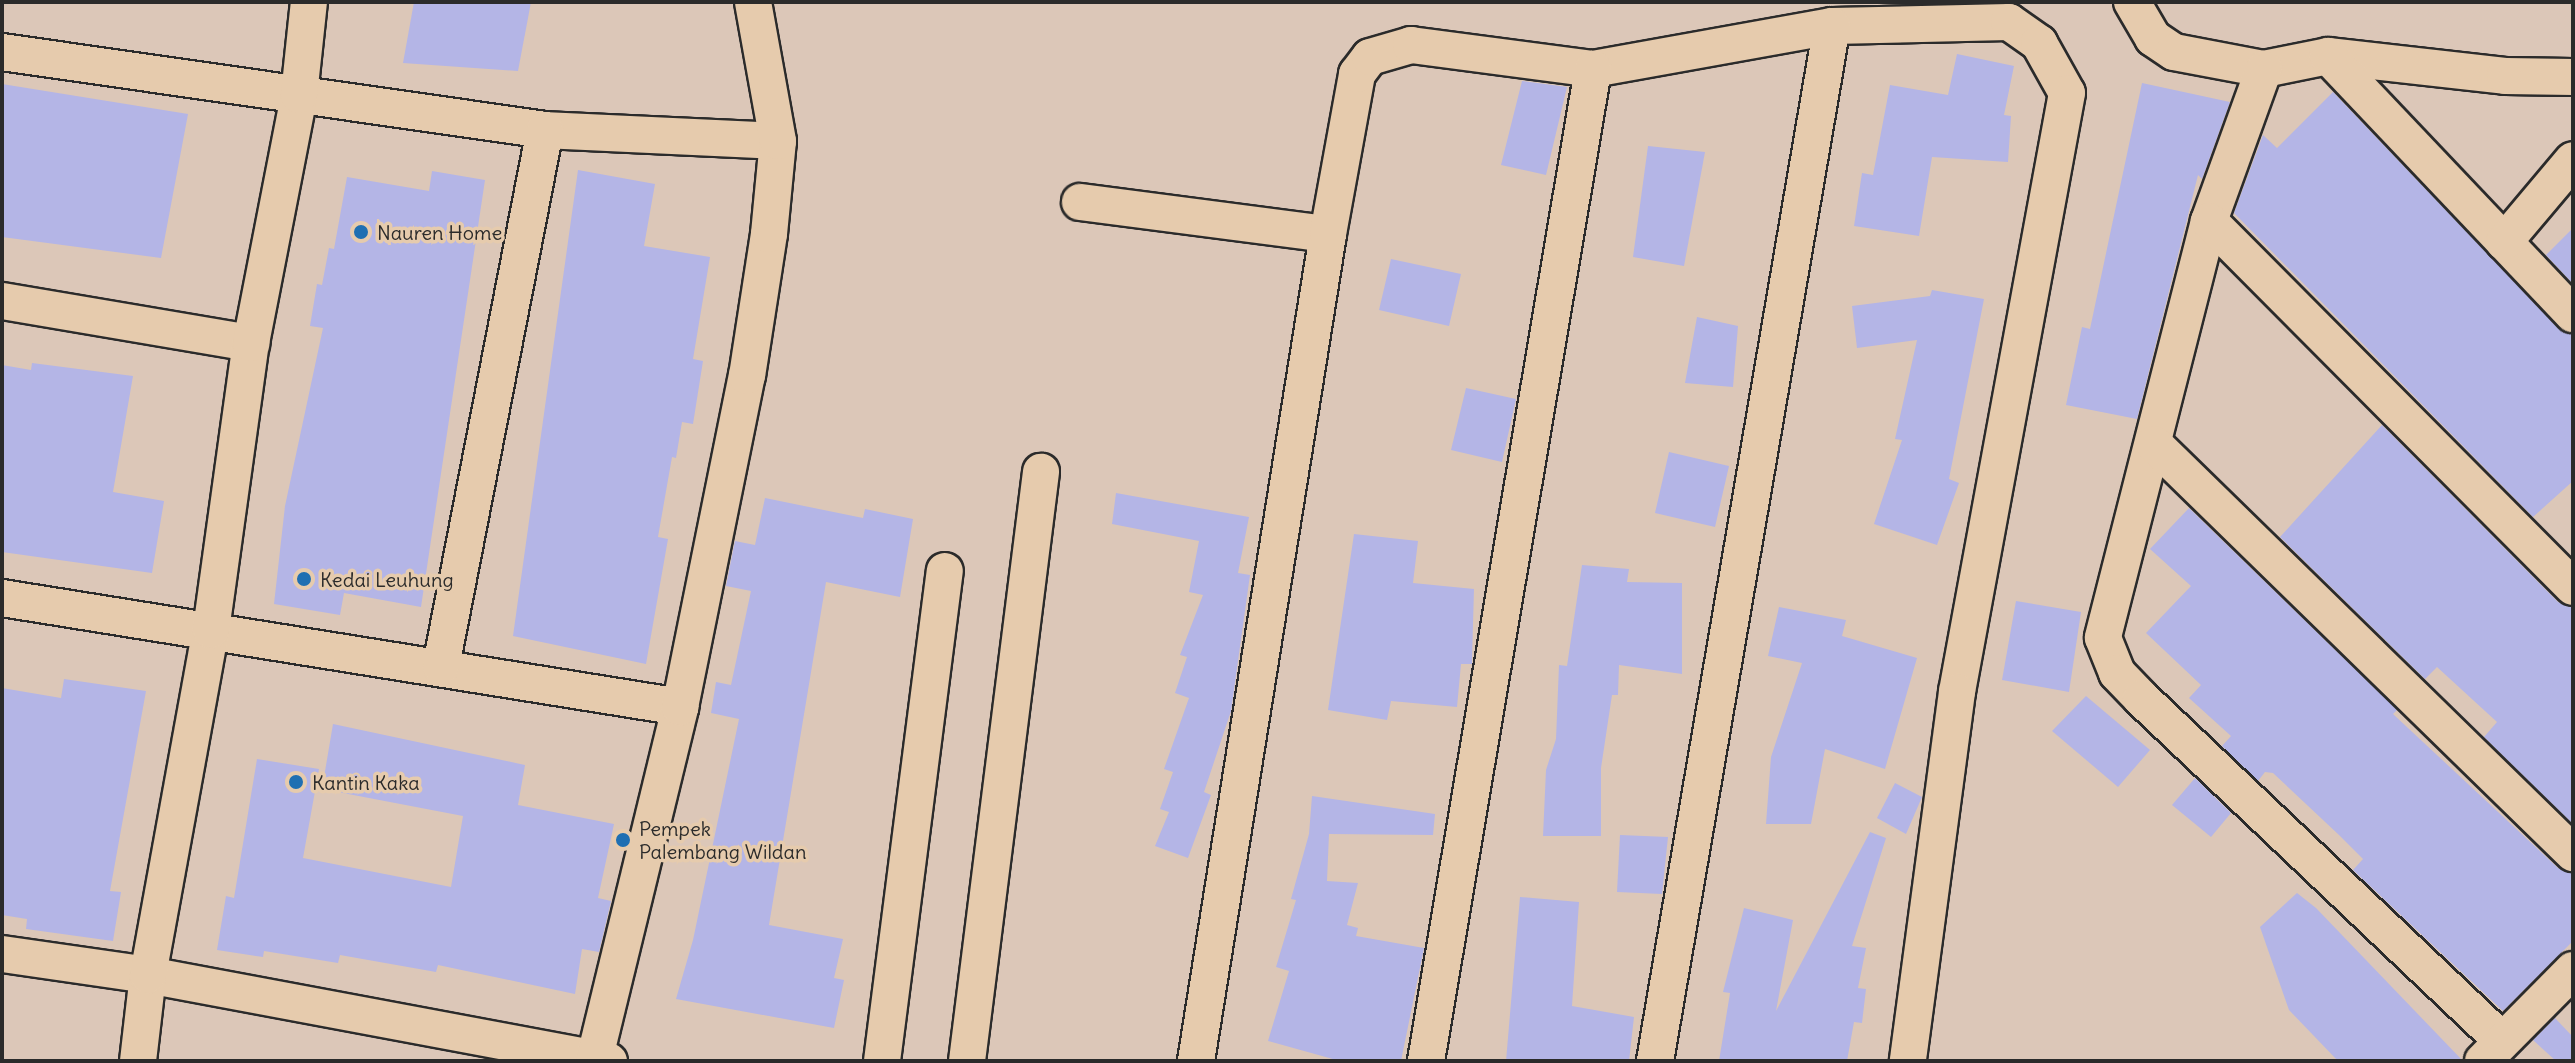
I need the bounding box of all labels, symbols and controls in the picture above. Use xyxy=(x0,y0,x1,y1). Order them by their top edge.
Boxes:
place label: Nauren Home xyxy=(377,220,502,244)
marker: Nauren Home xyxy=(352,223,370,241)
place label: Kedai Leuhung xyxy=(320,567,454,591)
marker: Kedai Leuhung xyxy=(295,570,313,588)
place label: Kantin Kaka xyxy=(312,770,420,794)
marker: Kantin Kaka xyxy=(287,773,305,791)
place label: Pempek Palembang Wildan xyxy=(639,816,807,863)
marker: Pempek Palembang Wildan xyxy=(614,831,632,849)

